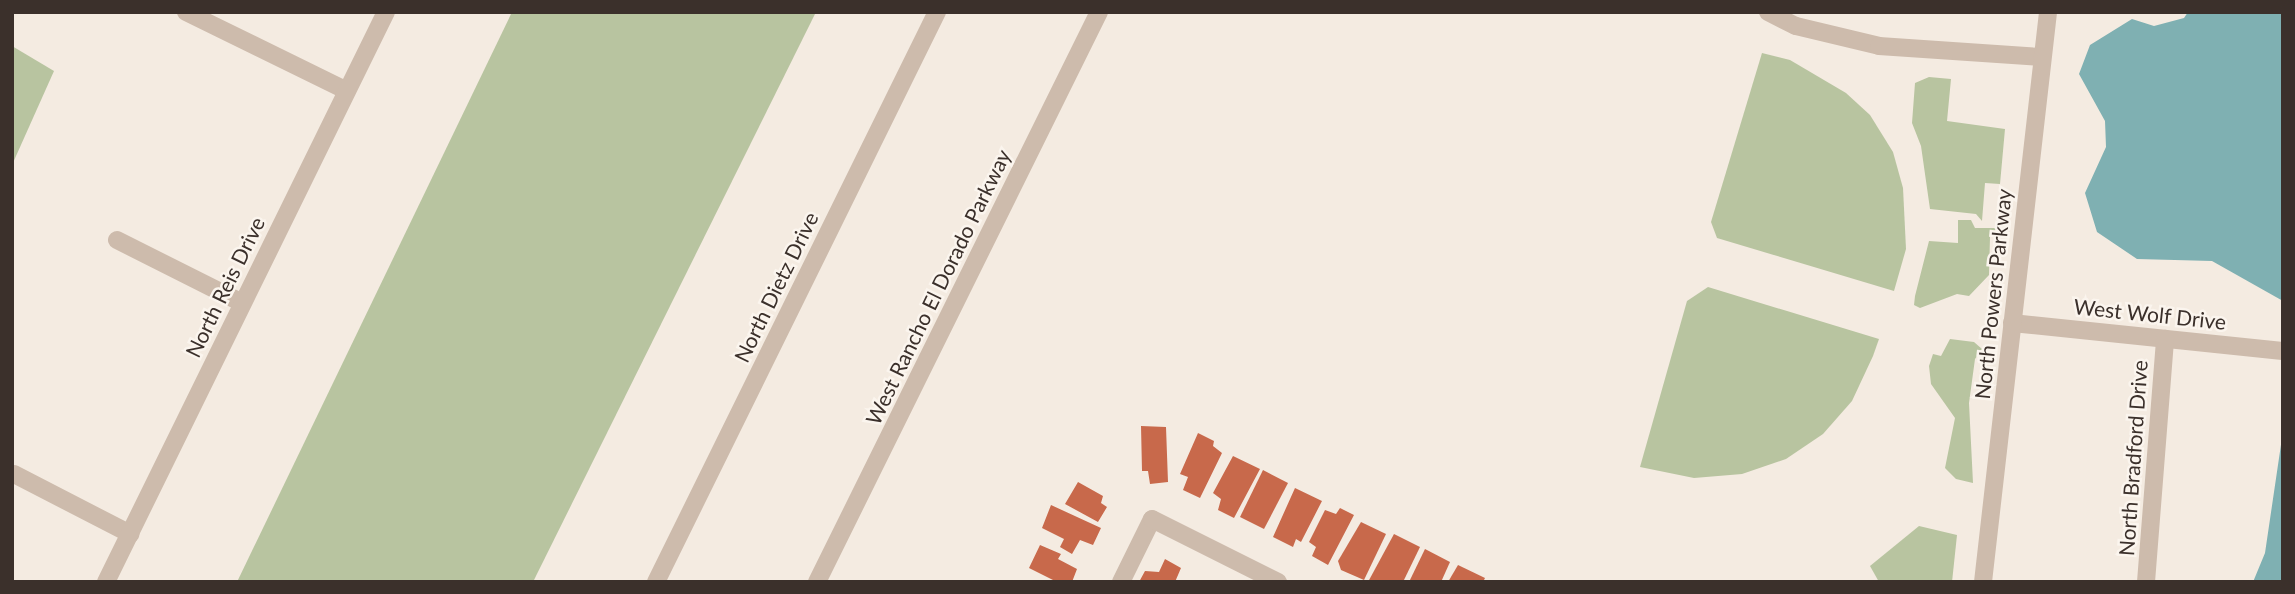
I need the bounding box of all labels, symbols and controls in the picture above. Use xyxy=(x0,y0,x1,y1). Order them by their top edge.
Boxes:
street label: West Rancho El Dorado Parkway xyxy=(860,145,1016,429)
street label: North Powers Parkway xyxy=(1969,187,2017,401)
street label: North Dietz Drive xyxy=(729,208,823,366)
street label: North Reis Drive xyxy=(180,213,270,361)
street label: West Wolf Drive xyxy=(2072,293,2228,335)
street label: North Bradford Drive xyxy=(2114,359,2152,557)

